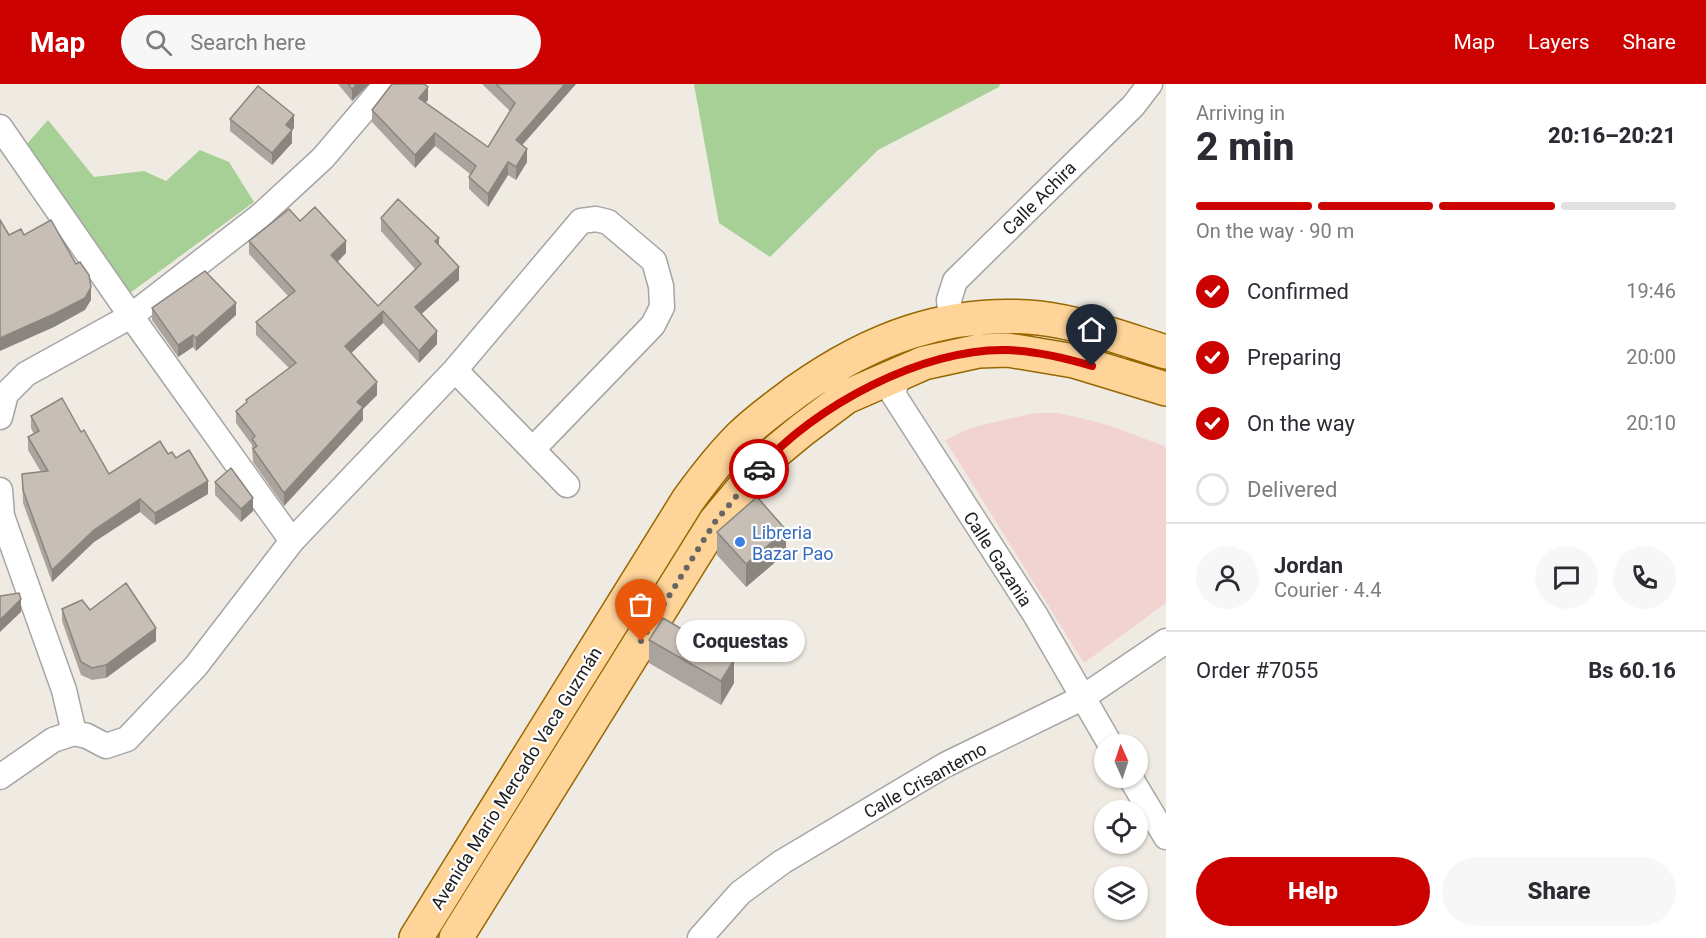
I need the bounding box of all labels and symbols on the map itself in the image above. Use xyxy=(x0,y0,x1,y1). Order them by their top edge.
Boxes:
street label: Calle Achira xyxy=(998,157,1080,239)
pin xyxy=(1066,304,1117,366)
courier xyxy=(729,439,789,499)
street label: Calle Gazania xyxy=(959,508,1037,610)
place label: Libreria Bazar Pao xyxy=(752,522,834,564)
marker: Libreria Bazar Pao xyxy=(733,535,747,549)
pin xyxy=(615,579,666,641)
callout: Coquestas xyxy=(677,620,806,662)
street label: Avenida Mario Mercado Vaca Guzmán xyxy=(426,643,606,913)
north arrow xyxy=(1094,734,1148,788)
street label: Calle Crisantemo xyxy=(860,738,990,822)

